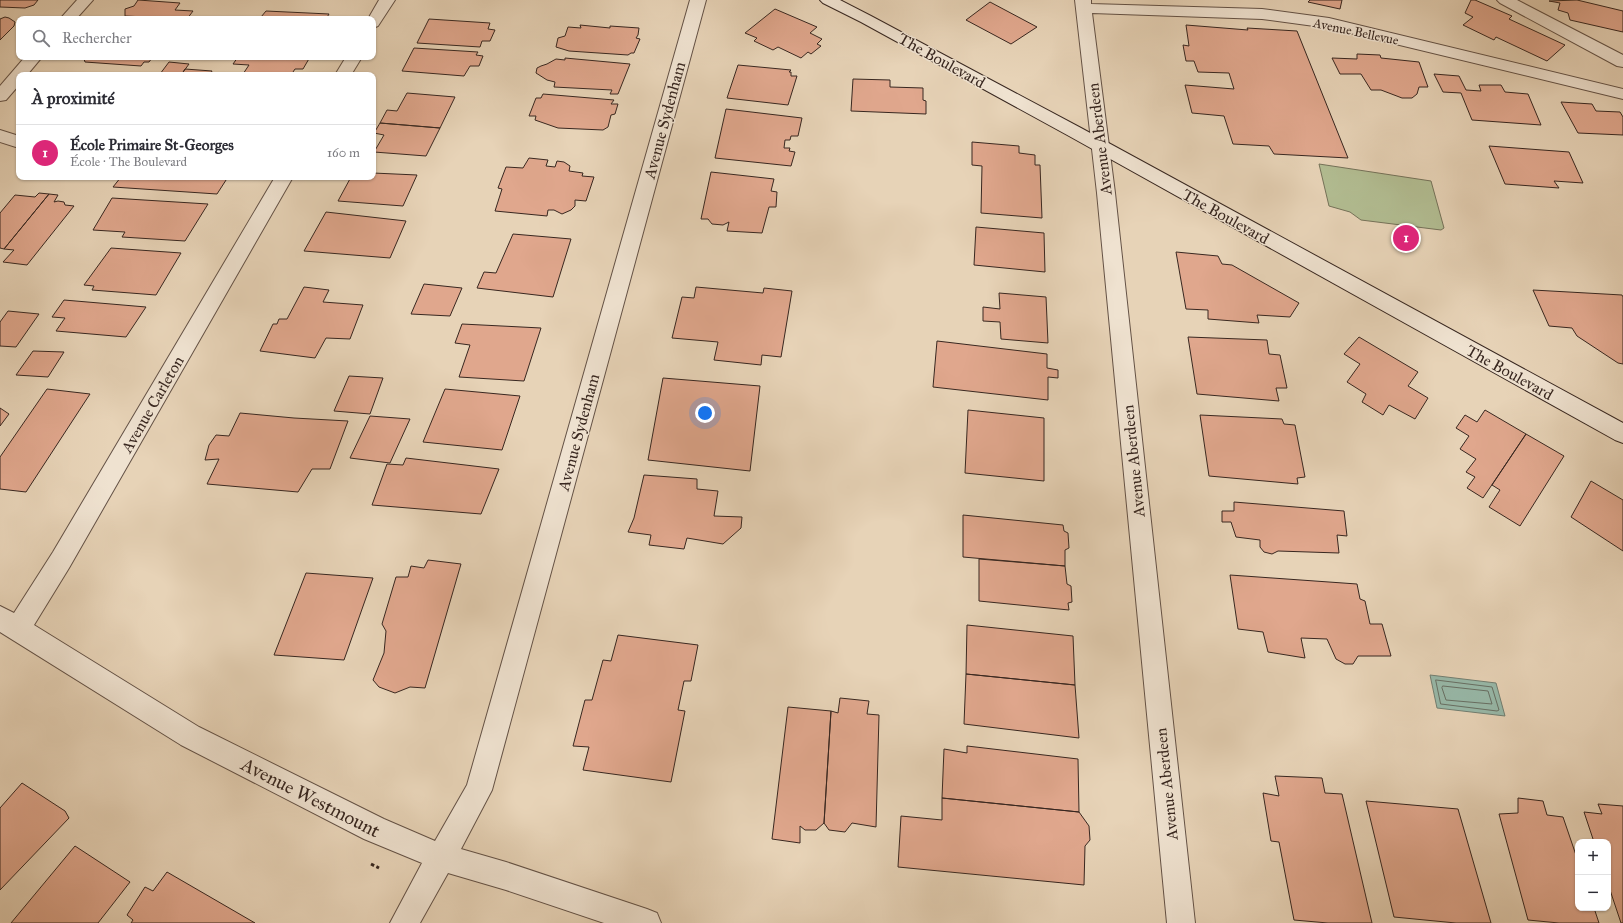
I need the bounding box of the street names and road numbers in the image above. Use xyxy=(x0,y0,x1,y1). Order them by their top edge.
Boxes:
street label: Avenue Bellevue xyxy=(1311,15,1400,49)
street label: The Boulevard xyxy=(895,29,989,92)
street label: Avenue Sydenham xyxy=(639,59,689,182)
street label: Avenue Aberdeen xyxy=(1083,82,1116,197)
street label: The Boulevard xyxy=(1179,185,1273,248)
street label: The Boulevard xyxy=(1463,341,1557,404)
street label: Avenue Carleton xyxy=(117,352,188,457)
street label: Avenue Sydenham xyxy=(553,371,603,494)
street label: Avenue Aberdeen xyxy=(1118,404,1149,519)
street label: Avenue Aberdeen xyxy=(1151,727,1182,842)
street label: Avenue Westmount xyxy=(237,752,384,842)

